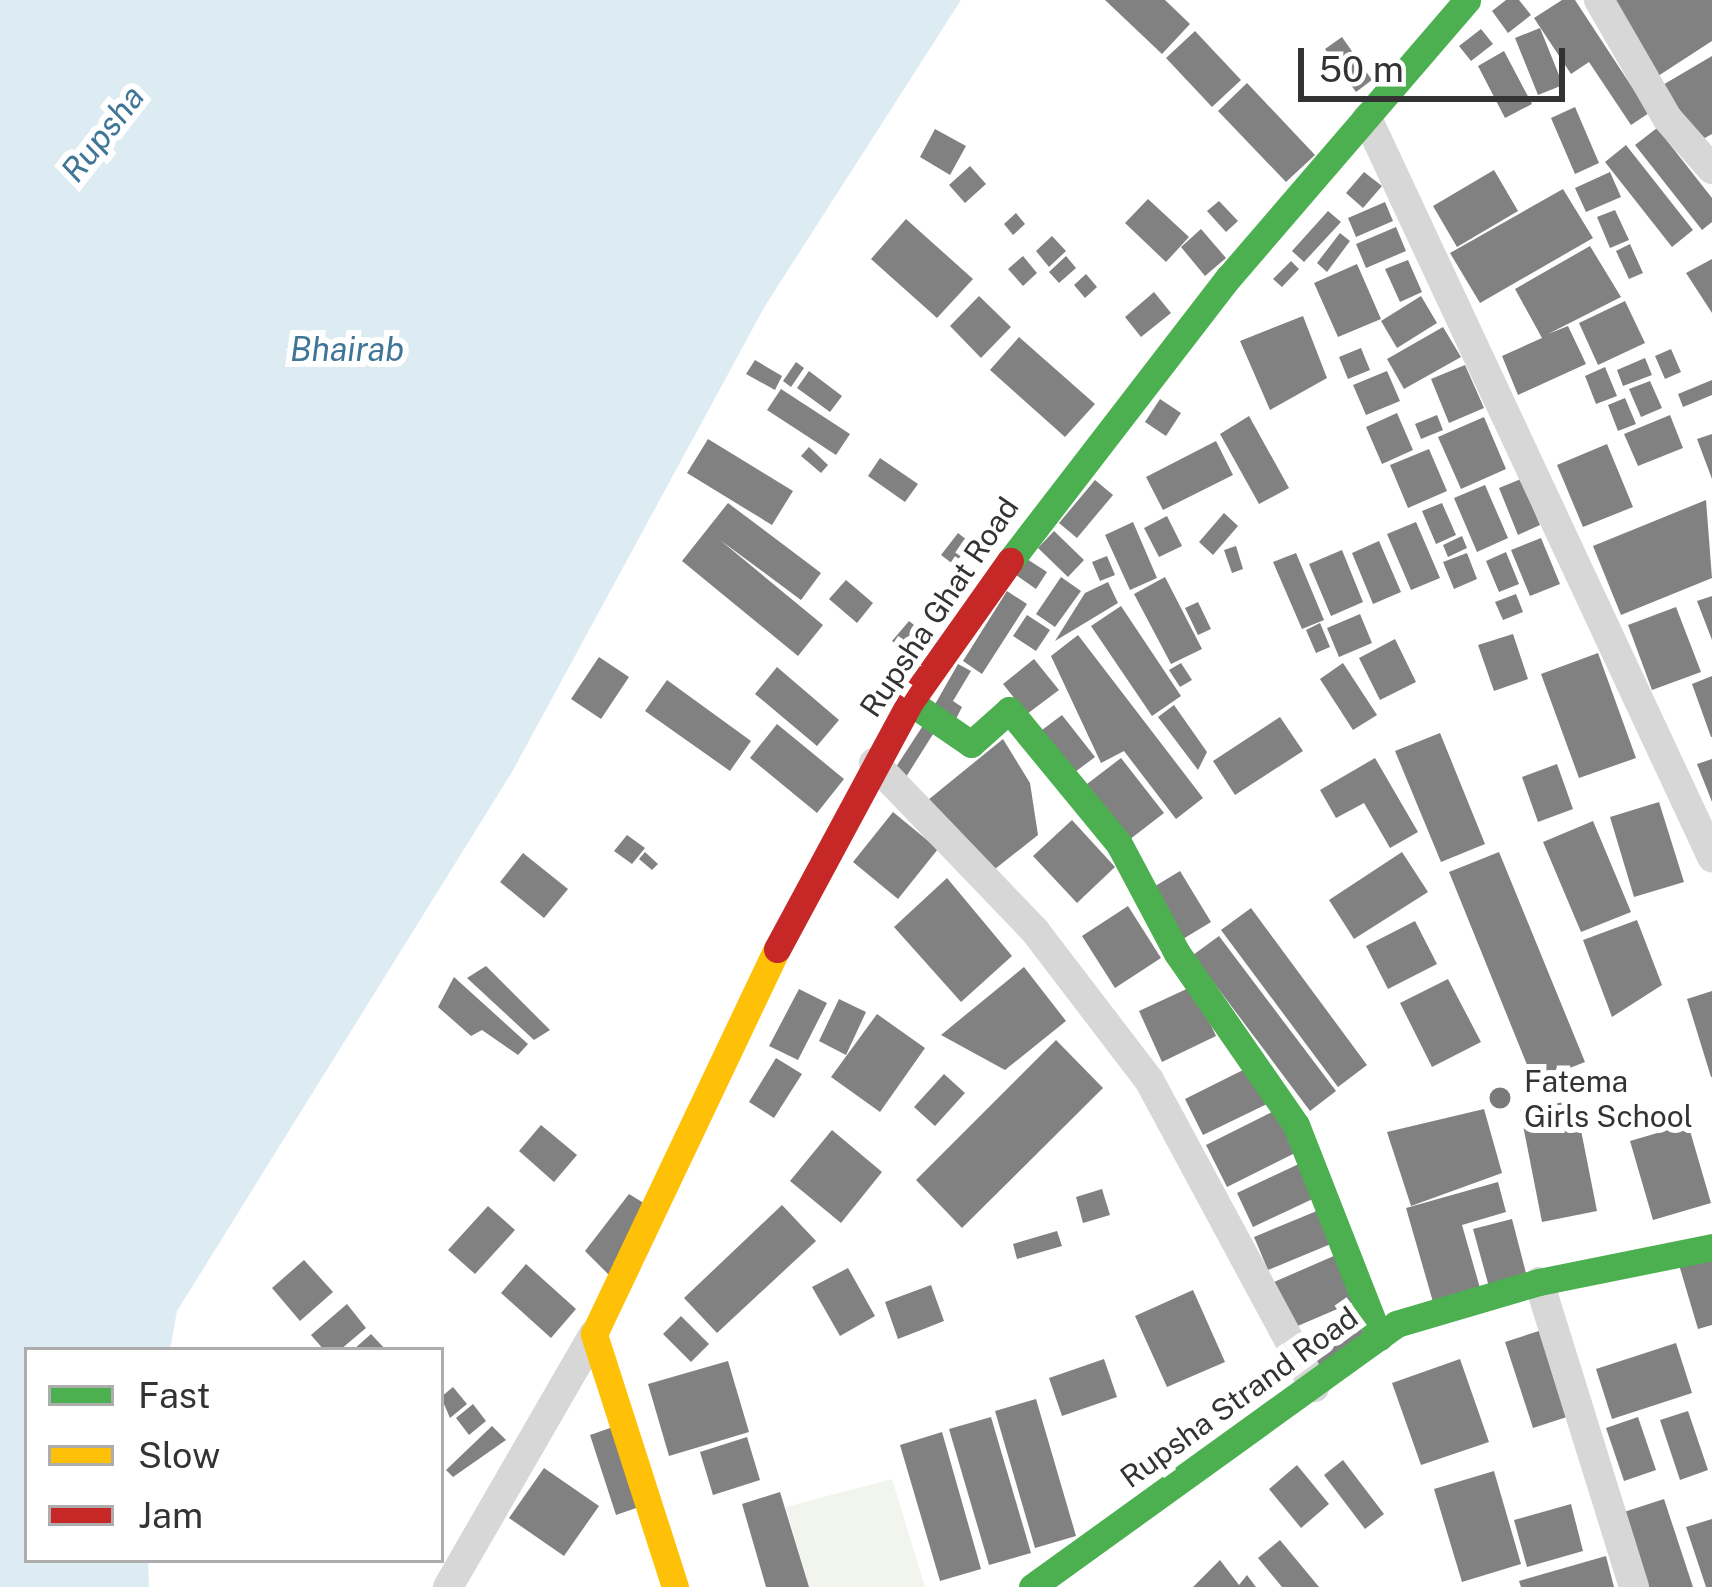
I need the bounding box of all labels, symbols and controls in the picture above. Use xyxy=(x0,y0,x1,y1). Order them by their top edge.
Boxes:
scale bar xyxy=(1304,24,1571,98)
text: 50 m xyxy=(1319,48,1404,90)
water label: Rupsha xyxy=(53,78,153,190)
water label: Bhairab xyxy=(290,330,404,370)
street label: Rupsha Ghat Road xyxy=(852,490,1026,724)
place label: Fatema Girls School xyxy=(1524,1063,1693,1134)
marker: Fatema Girls School xyxy=(1487,1085,1513,1111)
street label: Rupsha Strand Road xyxy=(1113,1299,1365,1495)
legend xyxy=(24,1347,444,1563)
text: Fast xyxy=(138,1374,211,1416)
text: Slow xyxy=(138,1434,220,1476)
text: Jam xyxy=(138,1494,203,1536)

